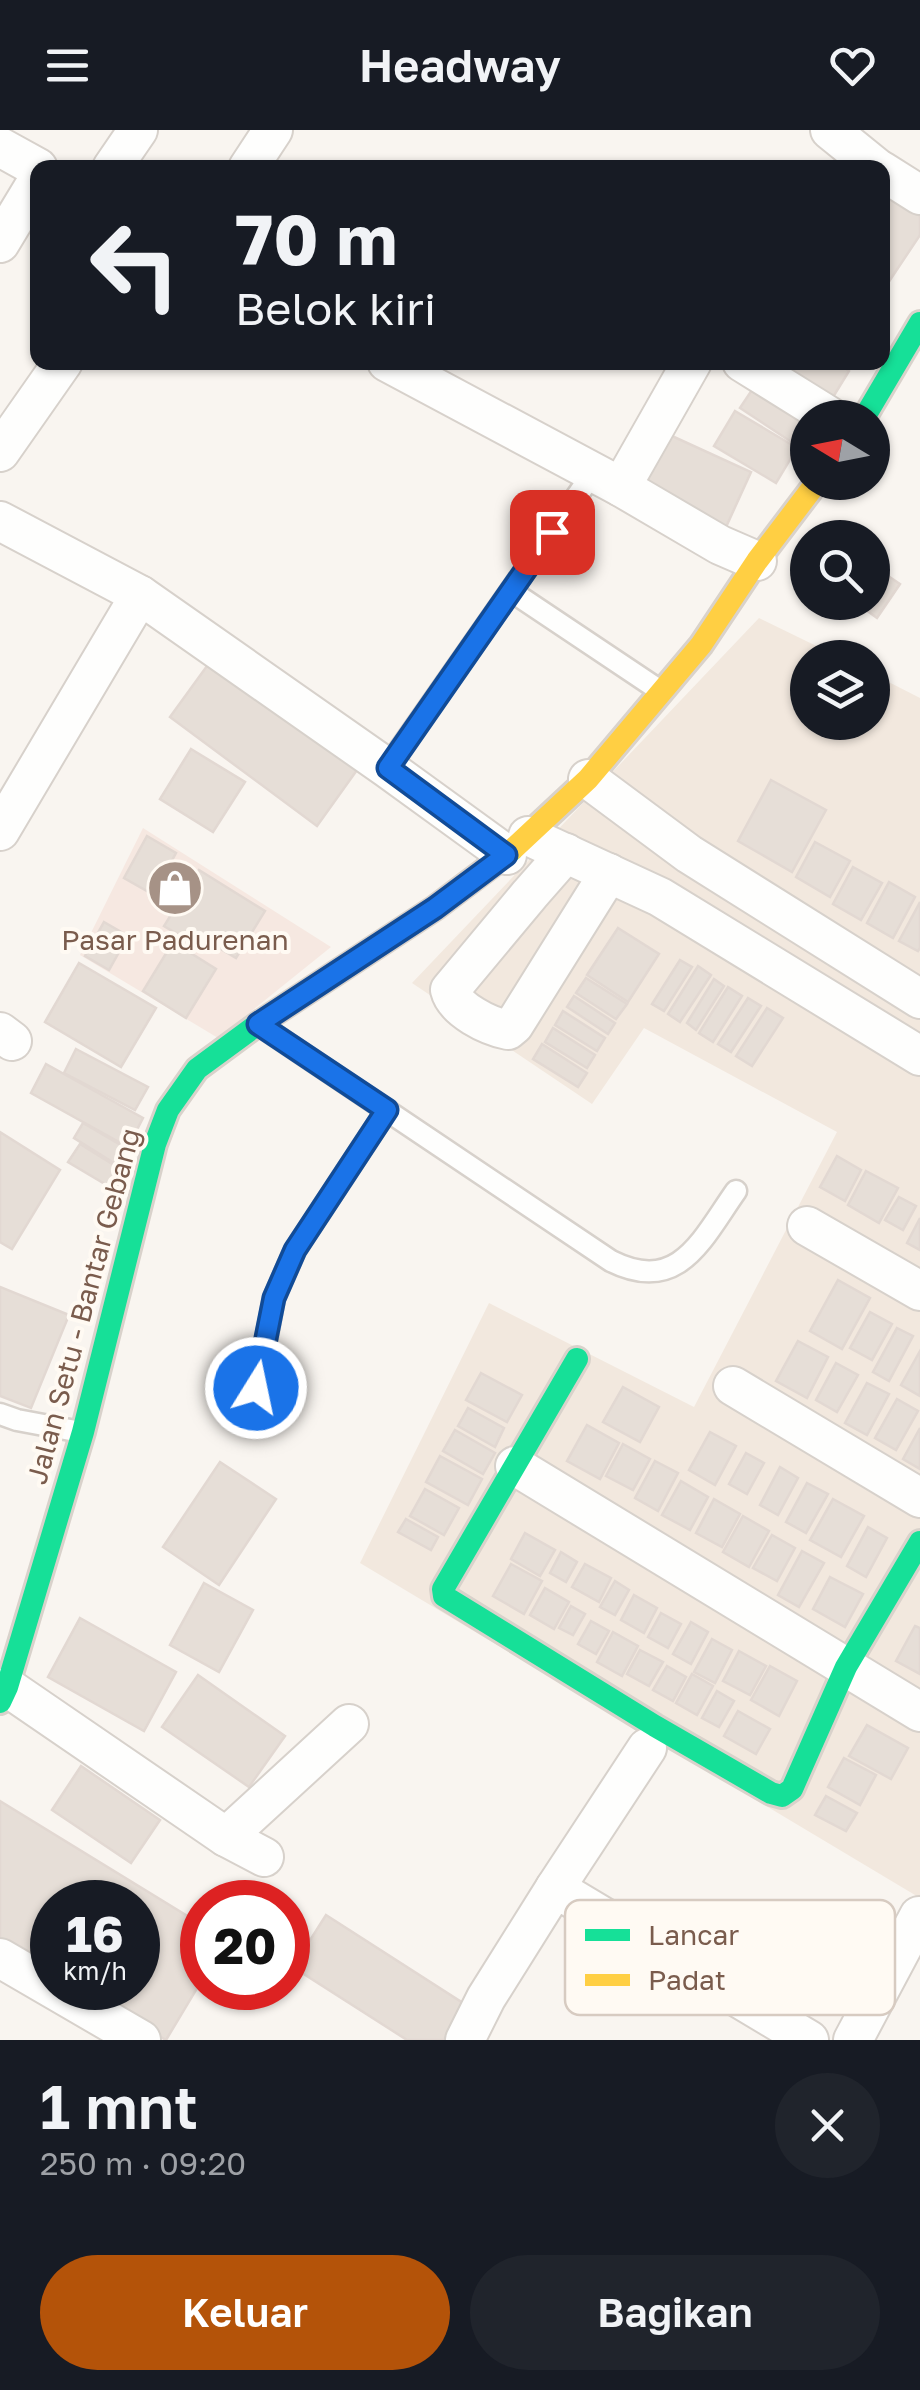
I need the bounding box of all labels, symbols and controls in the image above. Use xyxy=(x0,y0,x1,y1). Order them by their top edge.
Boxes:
icon: menu xyxy=(40,38,95,93)
text: Headway xyxy=(359,38,561,92)
icon: heart xyxy=(825,38,880,93)
text: 70 m xyxy=(235,196,397,280)
icon: left xyxy=(70,200,200,330)
text: Belok kiri xyxy=(235,281,436,335)
north arrow xyxy=(790,400,890,500)
map controls xyxy=(790,400,890,740)
pin xyxy=(510,490,595,575)
icon: arrive xyxy=(525,505,580,560)
button: search xyxy=(790,520,890,620)
button: layers xyxy=(790,640,890,740)
shop icon: Pasar Padurenan xyxy=(145,858,205,918)
place label: Pasar Padurenan xyxy=(61,923,289,956)
street label: Jalan Setu - Bantar Gebang xyxy=(20,1124,146,1488)
position arrow xyxy=(204,1336,308,1440)
speed limit sign: 20 xyxy=(180,1880,310,2010)
legend xyxy=(565,1900,895,2015)
text: 16 xyxy=(66,1903,124,1963)
text: Lancar xyxy=(648,1918,739,1951)
text: km/h xyxy=(63,1955,127,1986)
text: Padat xyxy=(648,1963,726,1996)
text: 1 mnt xyxy=(40,2070,198,2142)
button: close xyxy=(775,2073,880,2178)
text: 250 m · 09:20 xyxy=(40,2144,246,2182)
button: Keluar xyxy=(40,2255,450,2370)
button: Bagikan xyxy=(470,2255,880,2370)

